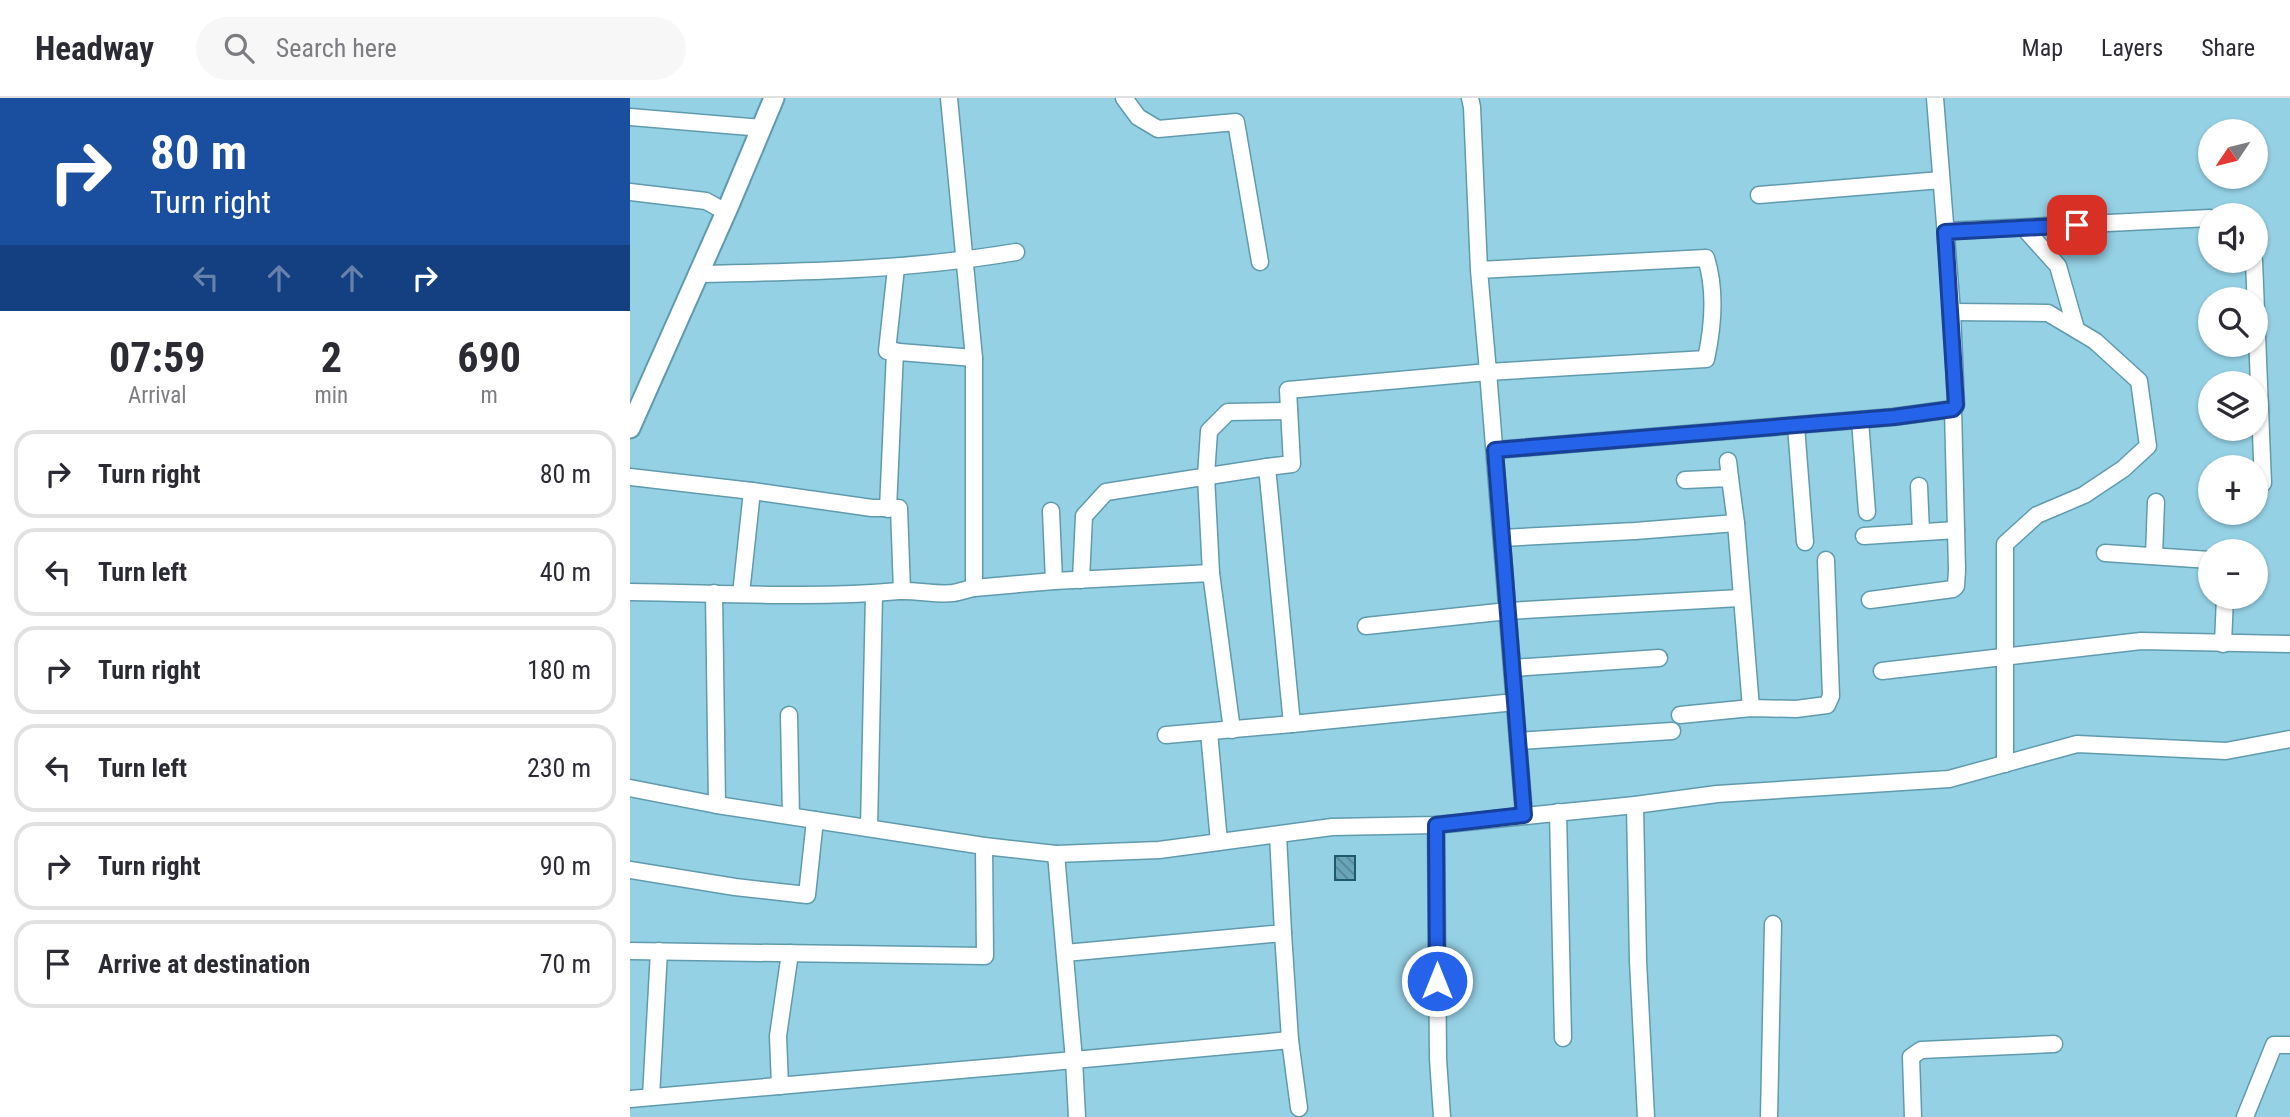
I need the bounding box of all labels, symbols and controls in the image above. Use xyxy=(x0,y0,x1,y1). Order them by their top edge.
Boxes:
search box xyxy=(196,17,686,80)
text: Headway xyxy=(35,29,154,68)
icon: search xyxy=(220,29,258,67)
text: Search here xyxy=(276,33,397,63)
text: Map xyxy=(2022,34,2063,62)
text: Layers xyxy=(2101,34,2163,62)
text: Share xyxy=(2201,34,2255,62)
north arrow xyxy=(2198,119,2268,189)
map controls xyxy=(2198,119,2268,609)
text: 80 m xyxy=(150,124,247,181)
icon: right xyxy=(35,126,126,217)
text: Turn right xyxy=(150,183,271,221)
pin xyxy=(2047,195,2107,255)
button: sound xyxy=(2198,203,2268,273)
icon: arrive xyxy=(2058,206,2096,244)
icon: left xyxy=(187,259,225,297)
icon: ahead xyxy=(260,259,298,297)
icon: ahead xyxy=(333,259,371,297)
icon: right xyxy=(406,259,444,297)
button: search xyxy=(2198,287,2268,357)
text: 07:59 xyxy=(109,333,205,382)
text: 2 xyxy=(321,333,342,382)
text: 690 xyxy=(457,333,521,382)
button: layers xyxy=(2198,371,2268,441)
text: Arrival xyxy=(128,382,186,409)
text: min xyxy=(314,382,348,409)
text: m xyxy=(480,382,498,409)
icon: right xyxy=(39,455,77,493)
button: + xyxy=(2198,455,2268,525)
text: Turn right xyxy=(98,459,200,489)
text: 80 m xyxy=(540,459,591,489)
button: − xyxy=(2198,539,2268,609)
icon: left xyxy=(39,553,77,591)
text: Turn left xyxy=(98,557,187,587)
text: 40 m xyxy=(540,557,591,587)
icon: right xyxy=(39,651,77,689)
text: Turn right xyxy=(98,655,200,685)
text: 180 m xyxy=(527,655,591,685)
icon: left xyxy=(39,749,77,787)
text: Turn left xyxy=(98,753,187,783)
text: 230 m xyxy=(527,753,591,783)
icon: right xyxy=(39,847,77,885)
text: Turn right xyxy=(98,851,200,881)
text: 90 m xyxy=(540,851,591,881)
position arrow xyxy=(1400,944,1474,1018)
icon: arrive xyxy=(39,945,77,983)
text: Arrive at destination xyxy=(98,949,310,979)
text: 70 m xyxy=(540,949,591,979)

